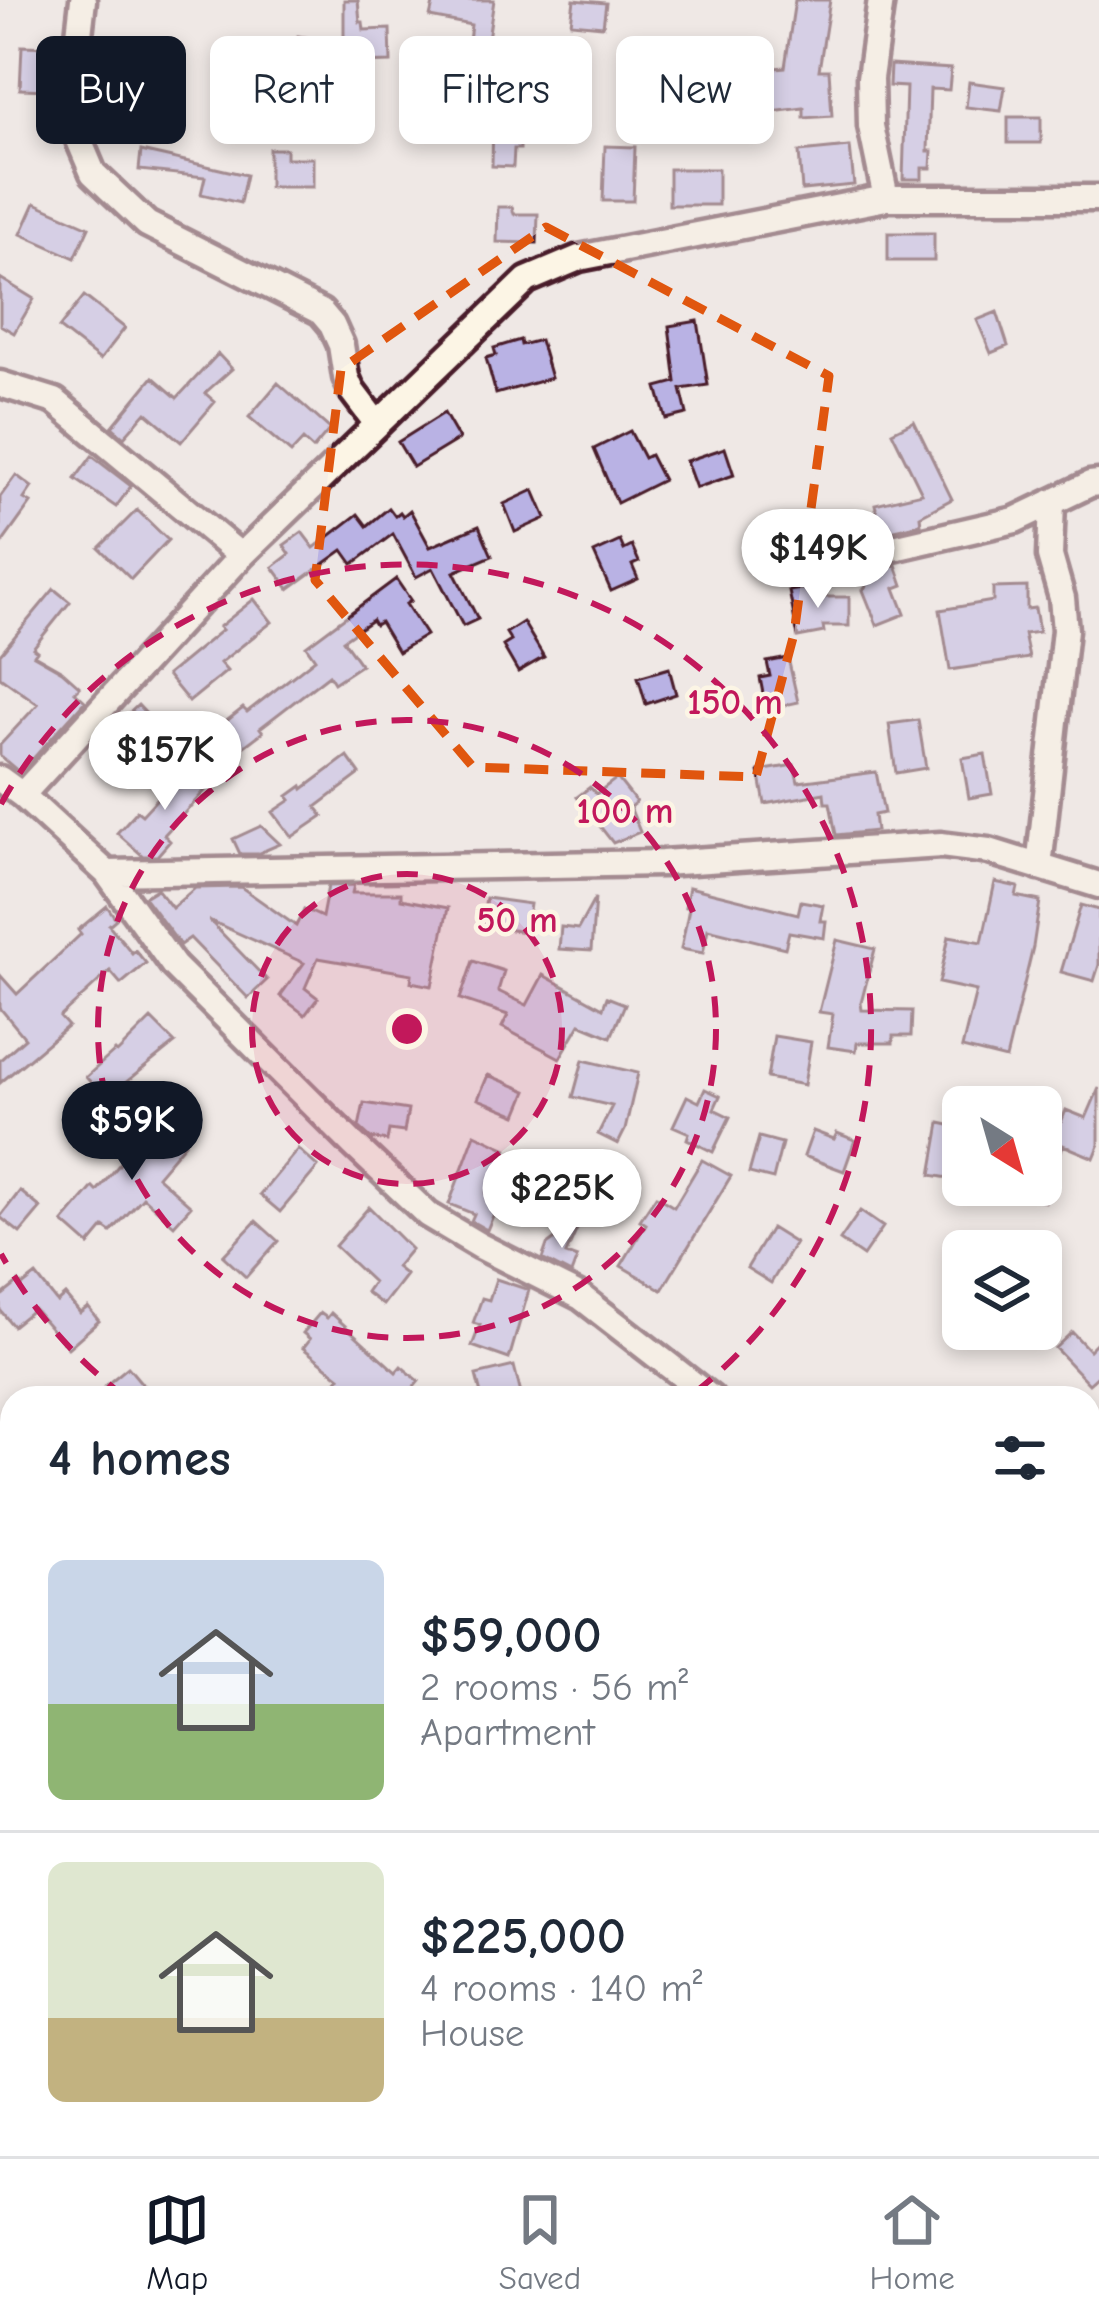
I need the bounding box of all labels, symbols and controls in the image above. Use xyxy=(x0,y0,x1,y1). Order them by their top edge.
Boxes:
chip: Buy xyxy=(36,36,186,144)
chip: Rent xyxy=(210,36,375,144)
chip: Filters xyxy=(399,36,592,144)
chip: New xyxy=(616,36,774,144)
pin: $149K xyxy=(734,509,902,611)
text: $149K xyxy=(768,525,868,570)
text: 150 m xyxy=(687,682,783,723)
pin: $157K xyxy=(81,711,249,813)
text: $157K xyxy=(115,727,215,772)
text: 100 m xyxy=(577,791,673,832)
text: 50 m xyxy=(476,900,558,941)
centre of rings xyxy=(386,1008,428,1050)
pin: $59K xyxy=(61,1081,203,1183)
north arrow xyxy=(942,1086,1062,1206)
map controls xyxy=(942,1086,1062,1350)
text: $59K xyxy=(89,1097,175,1142)
pin: $225K xyxy=(478,1149,646,1251)
text: $225K xyxy=(510,1165,615,1210)
button: layers xyxy=(942,1230,1062,1350)
icon: filters xyxy=(987,1425,1053,1491)
text: 4 homes xyxy=(48,1429,231,1488)
text: $59,000 xyxy=(420,1606,602,1665)
icon: home xyxy=(144,1608,288,1752)
text: 2 rooms · 56 m² xyxy=(420,1665,688,1710)
text: Apartment xyxy=(420,1710,595,1755)
text: $225,000 xyxy=(420,1907,626,1966)
icon: home xyxy=(144,1910,288,2054)
text: 4 rooms · 140 m² xyxy=(420,1966,702,2011)
text: House xyxy=(420,2011,524,2056)
tab: Map xyxy=(144,2187,210,2297)
tab: Saved xyxy=(499,2187,581,2297)
tab: Home xyxy=(870,2187,955,2297)

